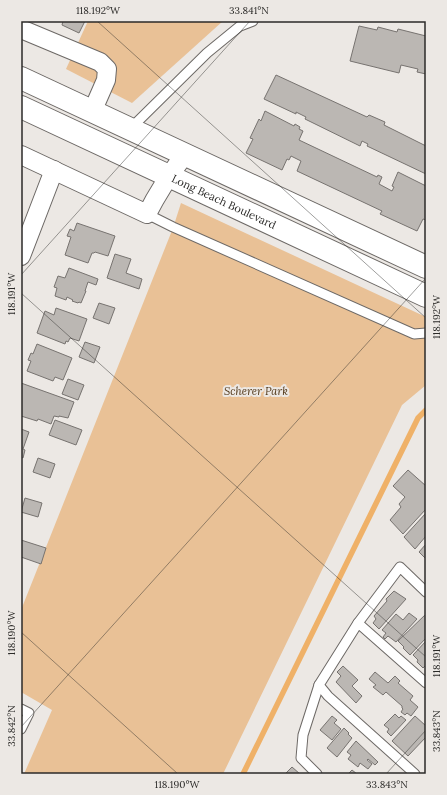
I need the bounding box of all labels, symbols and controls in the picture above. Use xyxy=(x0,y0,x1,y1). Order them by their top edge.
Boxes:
text: 118.192°W xyxy=(76,4,121,17)
text: 33.841°N xyxy=(229,4,269,17)
street label: Long Beach Boulevard xyxy=(170,171,279,232)
text: 118.191°W xyxy=(5,272,18,315)
text: 118.192°W xyxy=(430,294,443,339)
park label: Scherer Park xyxy=(224,384,288,398)
text: 118.190°W xyxy=(5,609,18,656)
text: 118.191°W xyxy=(430,634,443,677)
text: 33.842°N xyxy=(5,705,18,747)
text: 33.843°N xyxy=(430,710,443,752)
text: 118.190°W xyxy=(155,778,201,791)
text: 33.843°N xyxy=(366,778,408,791)

